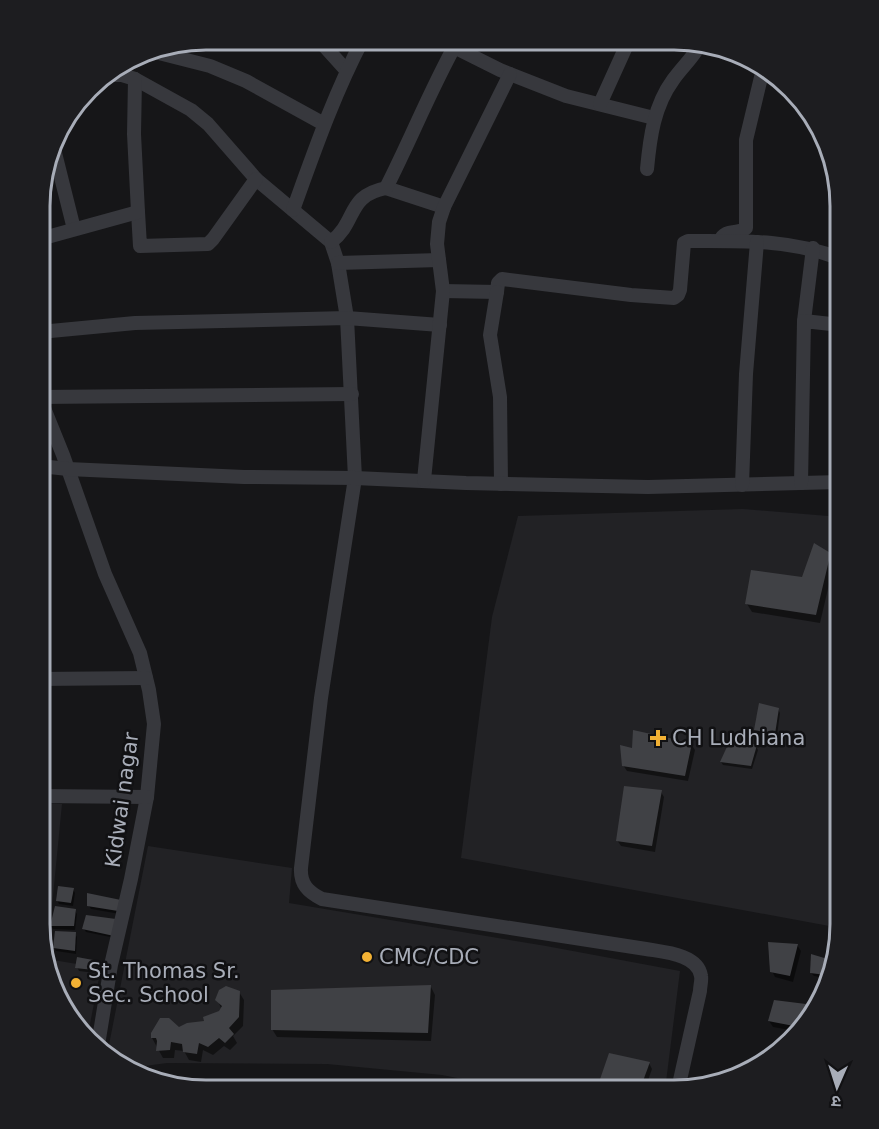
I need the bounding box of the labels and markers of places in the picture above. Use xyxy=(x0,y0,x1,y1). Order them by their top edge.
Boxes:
place label: CH Ludhiana xyxy=(672,726,805,750)
marker: CH Ludhiana xyxy=(649,729,667,747)
place label: CMC/CDC xyxy=(379,945,479,969)
marker: CMC/CDC xyxy=(360,950,374,964)
place label: St. Thomas Sr. Sec. School xyxy=(88,959,240,1007)
marker: St. Thomas Sr. Sec. School xyxy=(69,976,83,990)

